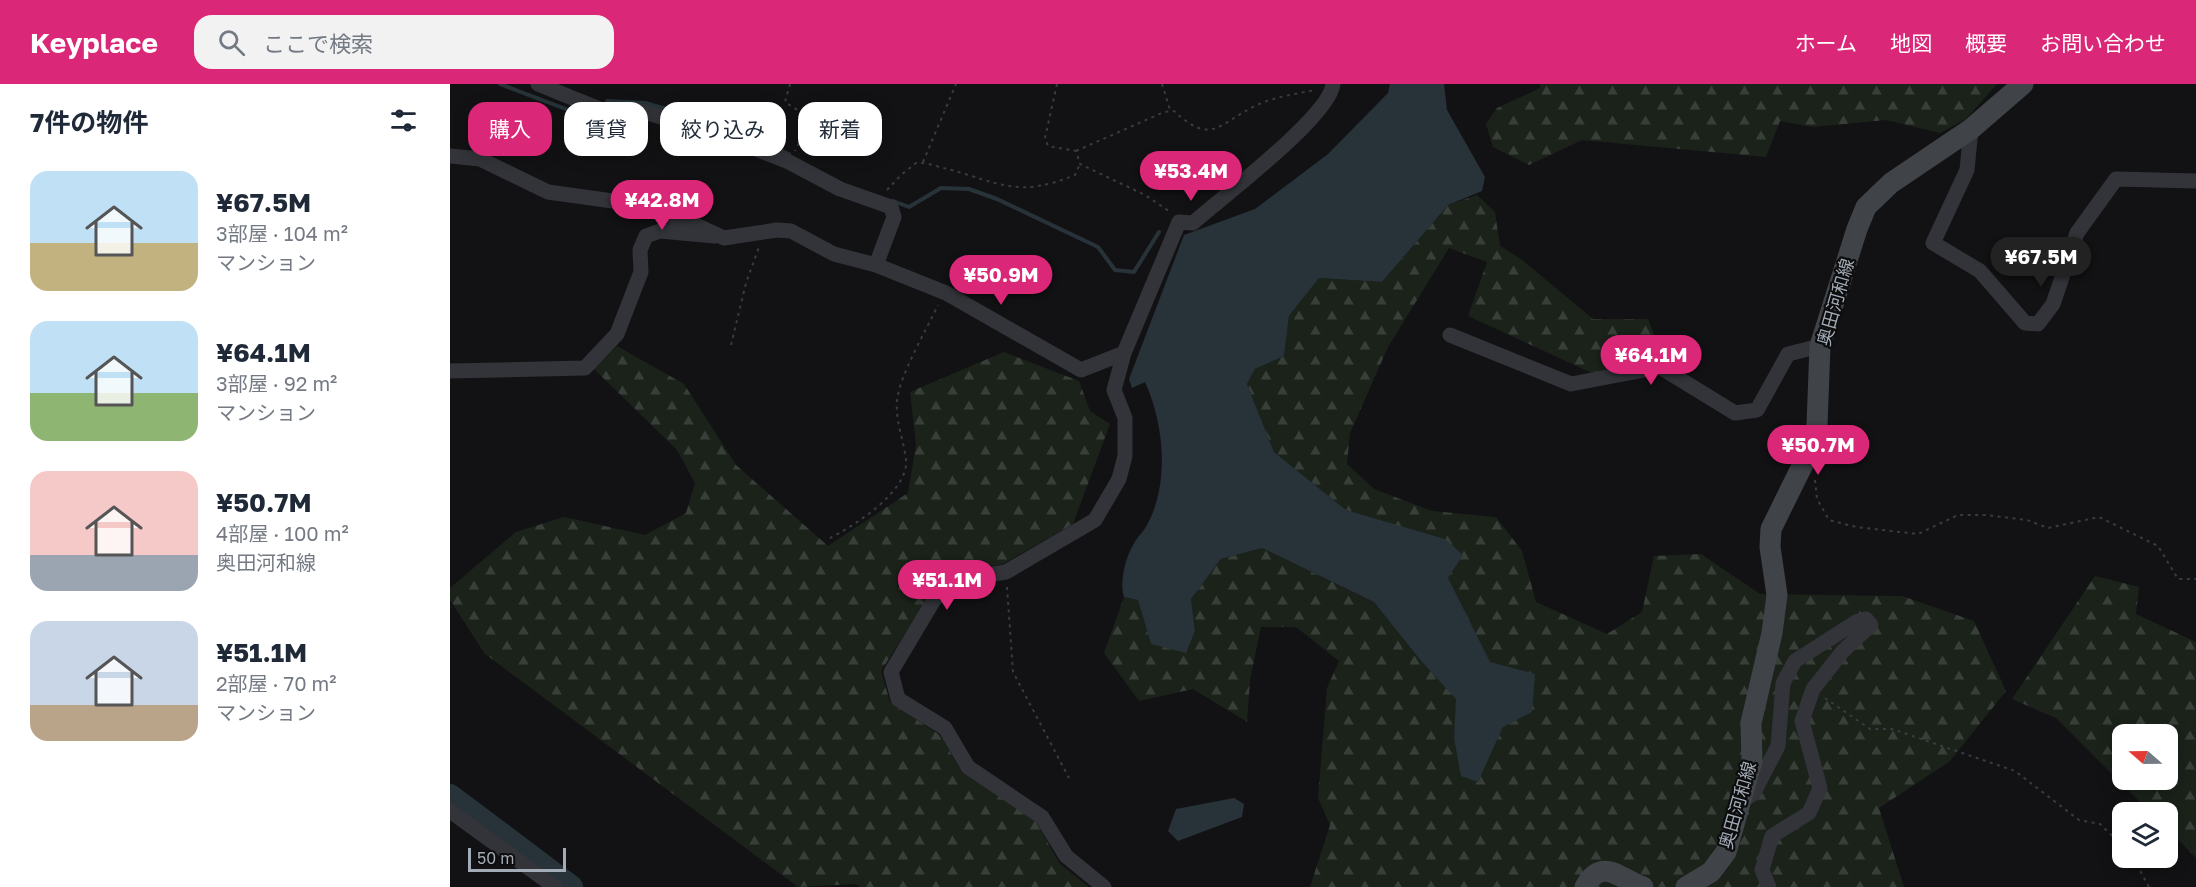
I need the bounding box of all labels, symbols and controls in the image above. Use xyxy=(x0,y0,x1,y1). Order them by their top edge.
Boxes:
search box xyxy=(194,15,614,69)
text: Keyplace xyxy=(30,26,158,59)
icon: search xyxy=(215,26,248,59)
text: ここで検索 xyxy=(263,30,373,57)
text: ホーム xyxy=(1795,30,1857,56)
text: 地図 xyxy=(1890,30,1932,56)
text: 概要 xyxy=(1965,30,2007,56)
text: お問い合わせ xyxy=(2040,30,2166,56)
chip: 購入 xyxy=(468,102,552,156)
chip: 賃貸 xyxy=(564,102,648,156)
chip: 絞り込み xyxy=(660,102,786,156)
chip: 新着 xyxy=(798,102,882,156)
icon: filters xyxy=(387,104,420,137)
text: 7件の物件 xyxy=(30,107,148,138)
pin: ¥53.4M xyxy=(1142,151,1240,202)
text: ¥53.4M xyxy=(1154,158,1228,182)
pin: ¥42.8M xyxy=(613,180,711,231)
text: ¥67.5M xyxy=(216,187,311,218)
text: ¥42.8M xyxy=(625,187,699,211)
icon: home xyxy=(78,195,150,267)
text: 3部屋 · 104 m² xyxy=(216,221,348,245)
pin: ¥67.5M xyxy=(1992,237,2090,288)
text: ¥67.5M xyxy=(2004,244,2078,268)
text: マンション xyxy=(216,250,316,274)
pin: ¥50.9M xyxy=(952,255,1050,306)
street label: 奥田河和線 xyxy=(1812,256,1858,348)
text: ¥50.9M xyxy=(963,262,1039,286)
pin: ¥64.1M xyxy=(1602,335,1700,386)
text: ¥64.1M xyxy=(216,337,311,368)
text: ¥64.1M xyxy=(1615,342,1687,366)
icon: home xyxy=(78,345,150,417)
text: 3部屋 · 92 m² xyxy=(216,371,337,395)
text: マンション xyxy=(216,400,316,424)
pin: ¥50.7M xyxy=(1769,425,1867,476)
text: ¥50.7M xyxy=(1781,432,1855,456)
text: ¥50.7M xyxy=(216,487,312,518)
icon: home xyxy=(78,495,150,567)
text: 4部屋 · 100 m² xyxy=(216,521,349,545)
text: 奥田河和線 xyxy=(216,550,316,574)
pin: ¥51.1M xyxy=(898,560,996,611)
text: ¥51.1M xyxy=(912,567,982,591)
text: ¥51.1M xyxy=(216,637,307,668)
icon: home xyxy=(78,645,150,717)
text: 2部屋 · 70 m² xyxy=(216,671,337,695)
text: マンション xyxy=(216,700,316,724)
north arrow xyxy=(2112,724,2178,790)
map controls xyxy=(2112,724,2178,868)
street label: 奥田河和線 xyxy=(1714,759,1760,851)
button: layers xyxy=(2112,802,2178,868)
scale bar xyxy=(468,845,566,872)
text: 50 m xyxy=(477,848,514,868)

